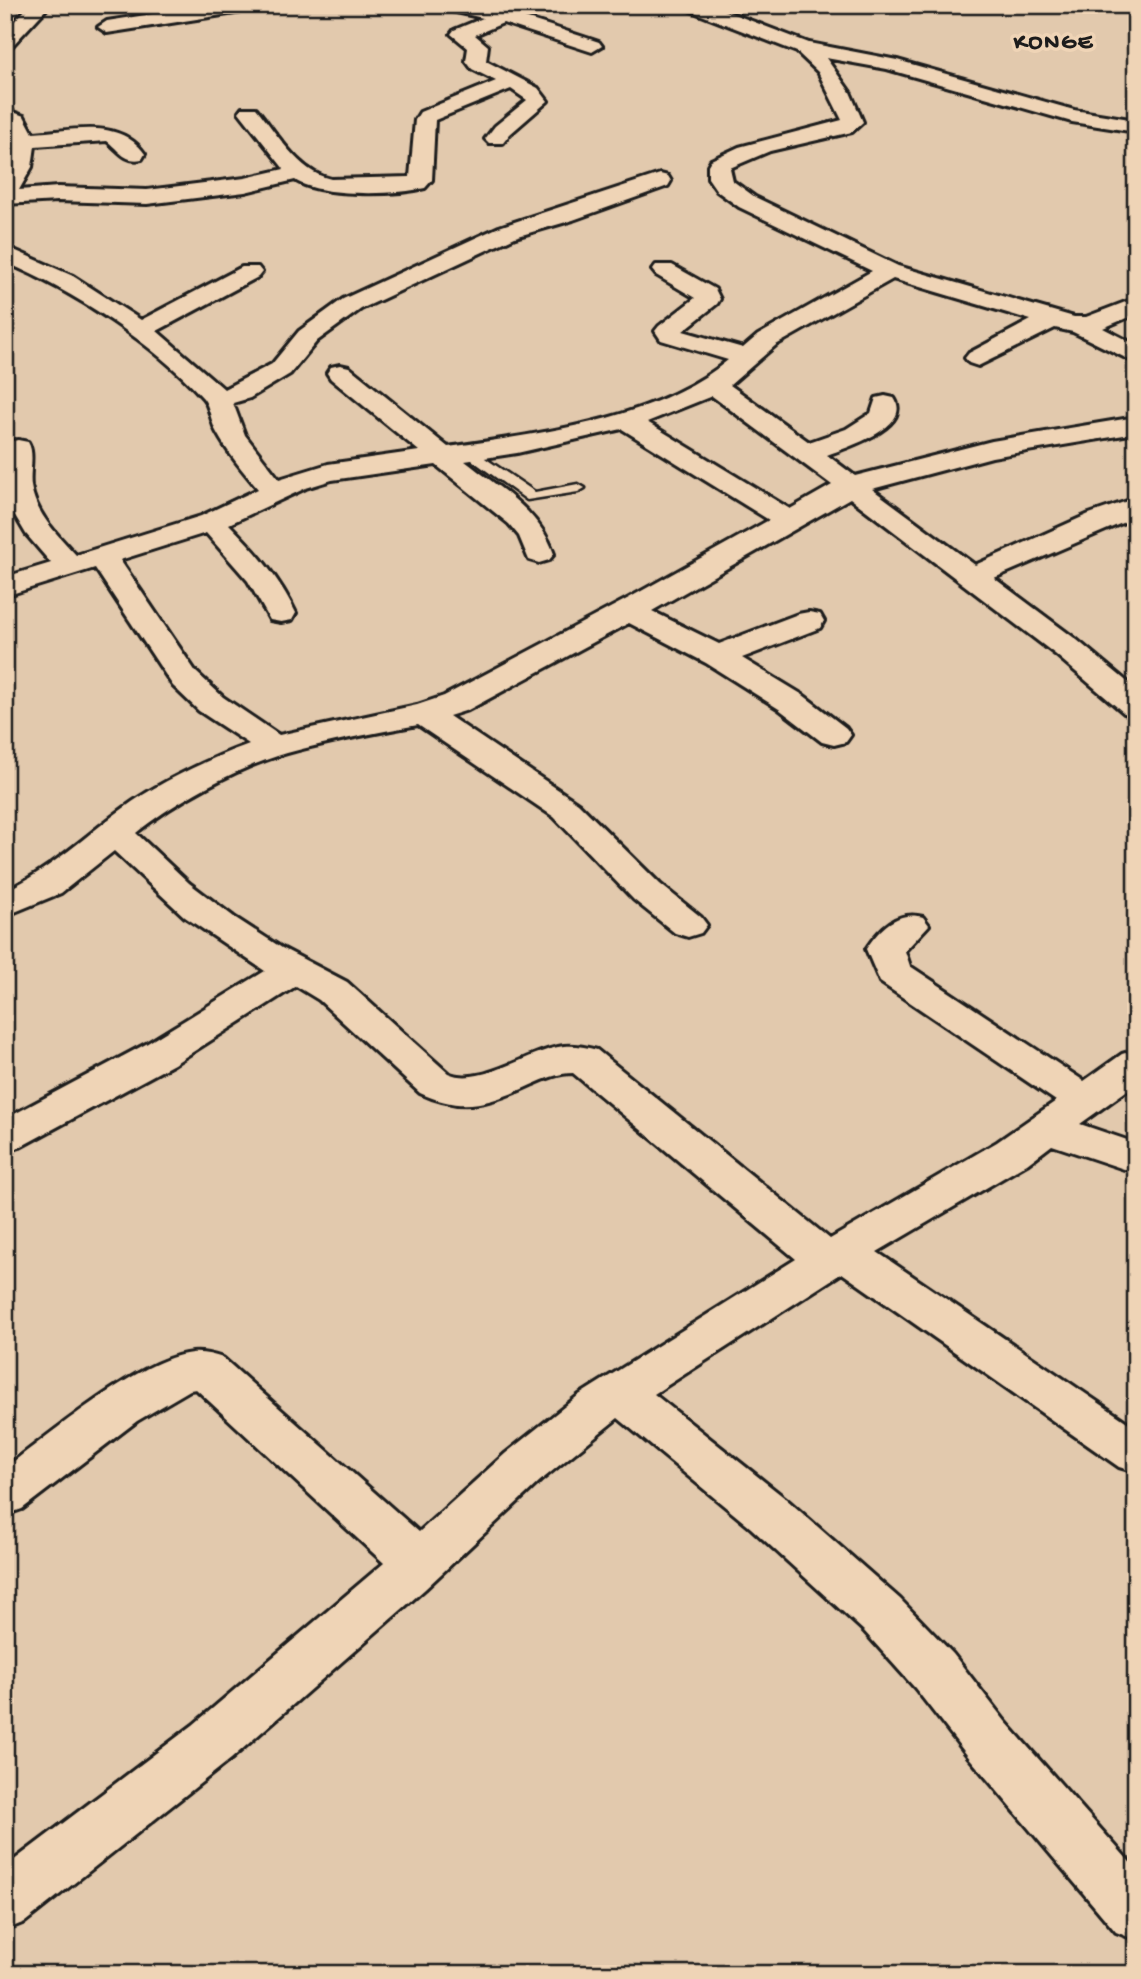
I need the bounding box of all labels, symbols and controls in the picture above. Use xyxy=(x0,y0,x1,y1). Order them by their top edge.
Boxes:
district label: KONGE xyxy=(1013,30,1094,57)

